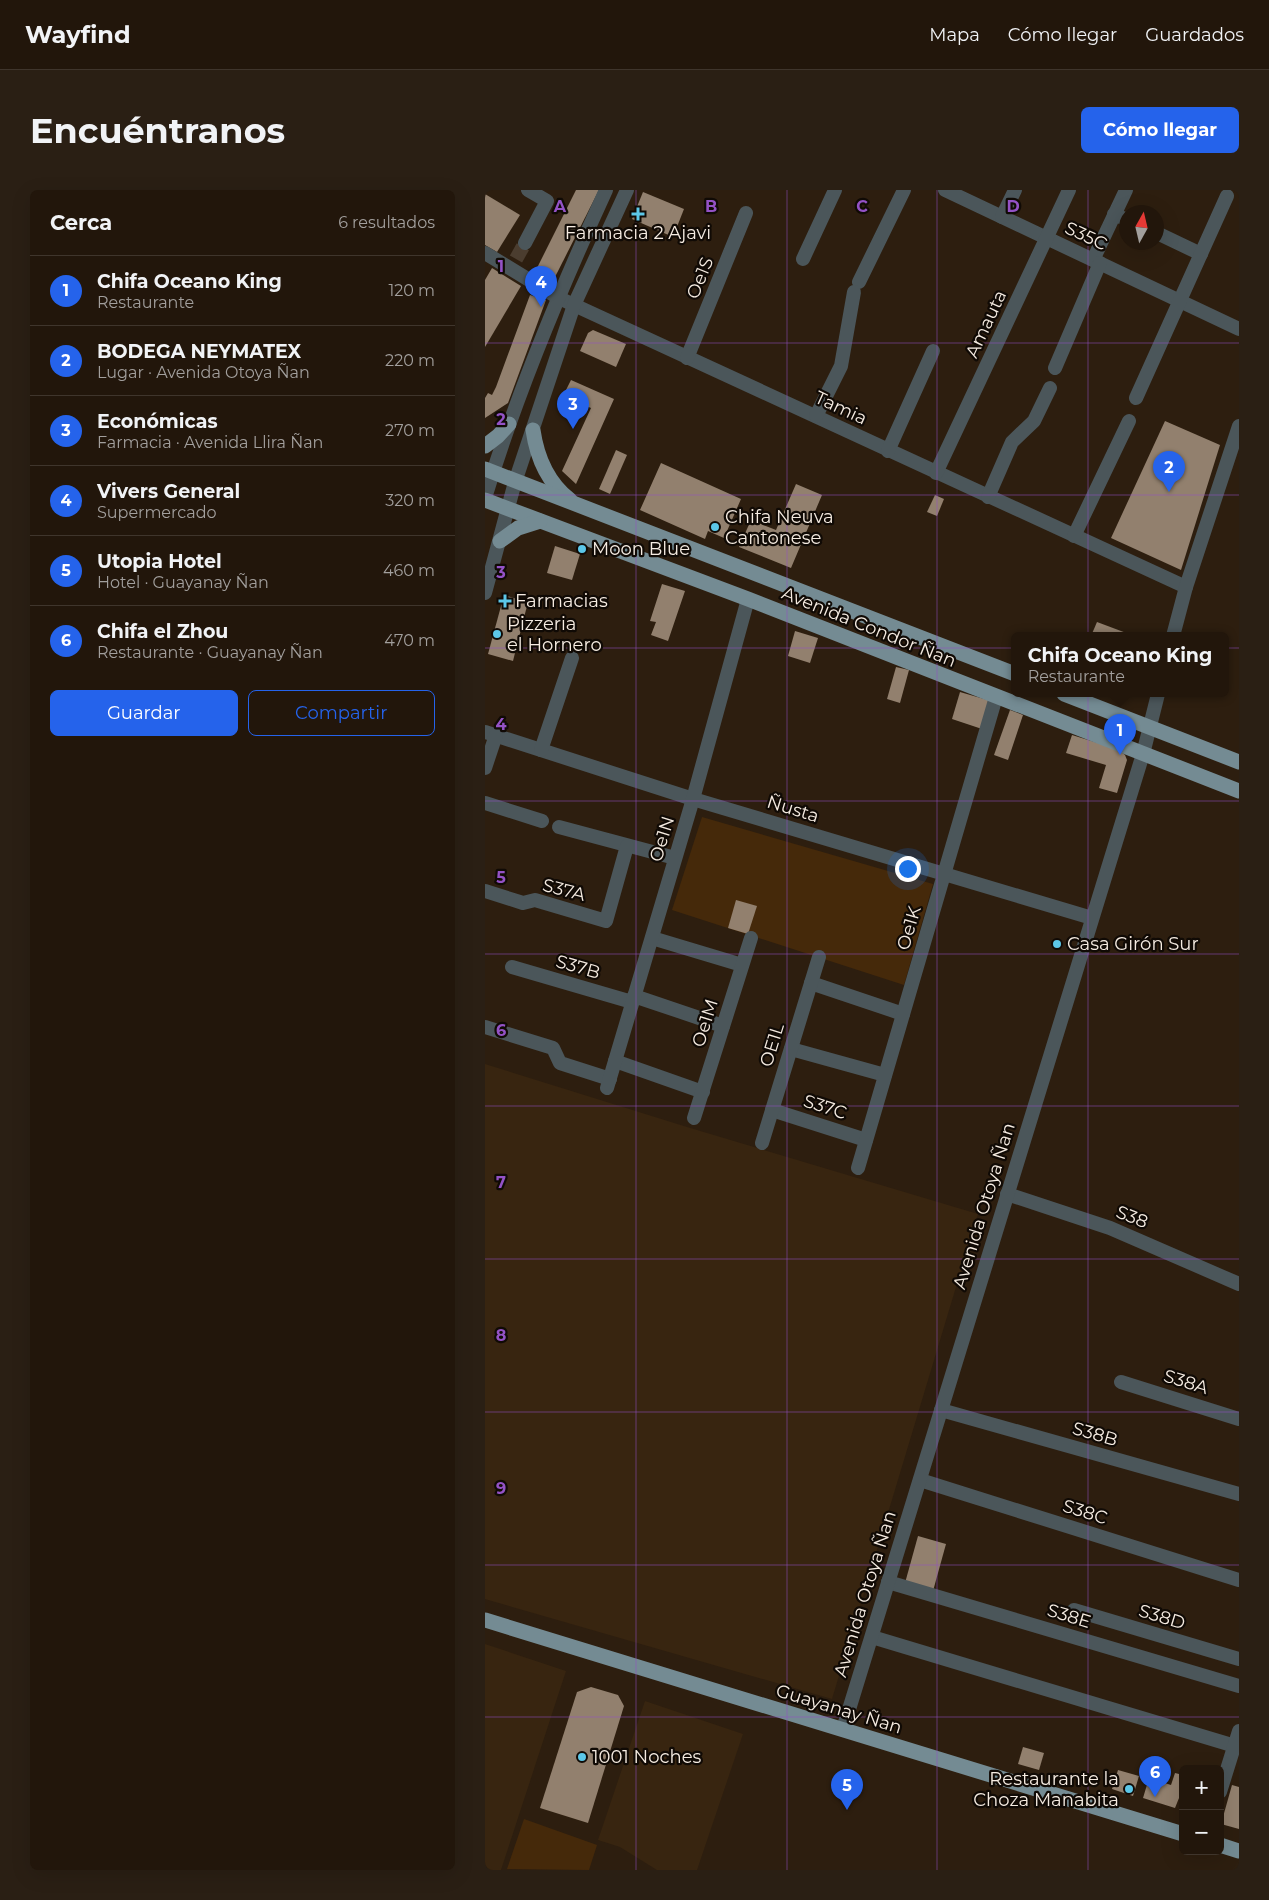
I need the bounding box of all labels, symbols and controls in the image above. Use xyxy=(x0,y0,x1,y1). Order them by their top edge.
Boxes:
text: Wayfind xyxy=(25,20,131,49)
text: Mapa xyxy=(929,24,980,46)
text: Cómo llegar xyxy=(1008,24,1117,46)
text: Guardados xyxy=(1145,24,1244,46)
button: Cómo llegar xyxy=(1081,107,1239,153)
text: Encuéntranos xyxy=(30,109,285,152)
text: A xyxy=(553,197,567,216)
text: B xyxy=(705,197,717,216)
text: C xyxy=(856,197,868,216)
text: D xyxy=(1006,197,1020,216)
north arrow xyxy=(1119,205,1164,250)
marker: Farmacia 2 Ajavi xyxy=(632,208,644,220)
text: Cerca xyxy=(50,210,112,235)
text: 6 resultados xyxy=(338,213,435,232)
street label: S35C xyxy=(1061,217,1111,255)
place label: Farmacia 2 Ajavi xyxy=(565,222,711,244)
street label: Oe1S xyxy=(682,254,718,302)
text: 1 xyxy=(498,257,504,276)
pin: 4 xyxy=(525,266,557,307)
text: Chifa Oceano King xyxy=(97,270,282,293)
text: 1 xyxy=(63,281,69,300)
text: 120 m xyxy=(388,281,435,300)
street label: Amauta xyxy=(961,287,1011,361)
text: Restaurante xyxy=(97,293,194,312)
text: BODEGA NEYMATEX xyxy=(97,340,301,363)
text: 2 xyxy=(61,351,71,370)
text: 220 m xyxy=(385,351,435,370)
text: Lugar · Avenida Otoya Ñan xyxy=(97,363,310,382)
street label: Tamia xyxy=(811,386,871,430)
pin: 3 xyxy=(557,388,589,429)
text: Económicas xyxy=(97,410,218,433)
text: 2 xyxy=(496,410,506,429)
text: 3 xyxy=(61,421,71,440)
text: 270 m xyxy=(385,421,435,440)
text: Farmacia · Avenida Llira Ñan xyxy=(97,433,323,452)
pin: 2 xyxy=(1153,451,1185,492)
text: Vivers General xyxy=(97,480,240,503)
text: 4 xyxy=(60,491,72,510)
text: 320 m xyxy=(385,491,435,510)
text: Supermercado xyxy=(97,503,217,522)
place label: Chifa Neuva Cantonese xyxy=(725,506,834,549)
marker: Chifa Neuva Cantonese xyxy=(709,521,721,533)
place label: Moon Blue xyxy=(592,538,690,560)
marker: Moon Blue xyxy=(576,543,588,555)
text: Utopia Hotel xyxy=(97,550,222,573)
text: 5 xyxy=(61,561,71,580)
text: 460 m xyxy=(383,561,435,580)
text: 3 xyxy=(495,563,506,582)
text: Hotel · Guayanay Ñan xyxy=(97,573,269,592)
street label: Avenida Condor Ñan xyxy=(779,582,959,672)
place label: Farmacias xyxy=(515,590,608,612)
marker: Farmacias xyxy=(499,595,511,607)
place label: Pizzeria el Hornero xyxy=(507,613,602,656)
text: Chifa el Zhou xyxy=(97,620,228,643)
marker: Pizzeria el Hornero xyxy=(491,628,503,640)
text: 6 xyxy=(61,631,71,650)
text: 470 m xyxy=(384,631,435,650)
popup xyxy=(1011,632,1229,697)
text: Restaurante · Guayanay Ñan xyxy=(97,643,323,662)
text: Chifa Oceano King xyxy=(1028,644,1212,667)
text: Restaurante xyxy=(1028,667,1125,686)
button: Guardar xyxy=(50,690,238,736)
button: Compartir xyxy=(248,690,435,736)
pin: 1 xyxy=(1104,714,1136,755)
text: 4 xyxy=(495,715,507,734)
street label: Ñusta xyxy=(764,791,822,827)
street label: Oe1N xyxy=(645,813,679,865)
your location xyxy=(895,856,921,882)
text: 5 xyxy=(496,868,506,887)
street label: S37A xyxy=(540,874,588,906)
street label: Oe1K xyxy=(892,903,926,953)
place label: Casa Girón Sur xyxy=(1067,933,1199,955)
marker: Casa Girón Sur xyxy=(1051,938,1063,950)
street label: S37B xyxy=(553,950,603,984)
street label: Oe1M xyxy=(687,996,723,1050)
street label: OE1L xyxy=(755,1020,789,1069)
text: 6 xyxy=(496,1021,506,1040)
street label: S37C xyxy=(801,1090,849,1124)
street label: Avenida Otoya Ñan xyxy=(948,1120,1020,1292)
text: 7 xyxy=(496,1173,506,1192)
street label: S38 xyxy=(1113,1201,1151,1233)
text: 8 xyxy=(496,1326,506,1345)
street label: S38A xyxy=(1161,1365,1211,1399)
street label: S38B xyxy=(1070,1417,1120,1451)
text: 9 xyxy=(496,1479,506,1498)
street label: S38C xyxy=(1060,1495,1110,1529)
street label: Avenida Otoya Ñan xyxy=(829,1508,901,1680)
street label: S38E xyxy=(1044,1599,1094,1633)
street label: S38D xyxy=(1136,1600,1188,1634)
street label: Guayanay Ñan xyxy=(773,1679,905,1739)
place label: 1001 Noches xyxy=(592,1746,701,1768)
marker: 1001 Noches xyxy=(576,1751,588,1763)
pin: 6 xyxy=(1139,1756,1171,1797)
map controls xyxy=(1179,1765,1224,1855)
button: + xyxy=(1179,1765,1224,1810)
place label: Restaurante la Choza Manabita xyxy=(973,1768,1119,1811)
pin: 5 xyxy=(831,1769,863,1810)
marker: Restaurante la Choza Manabita xyxy=(1123,1783,1135,1795)
button: − xyxy=(1179,1810,1224,1855)

